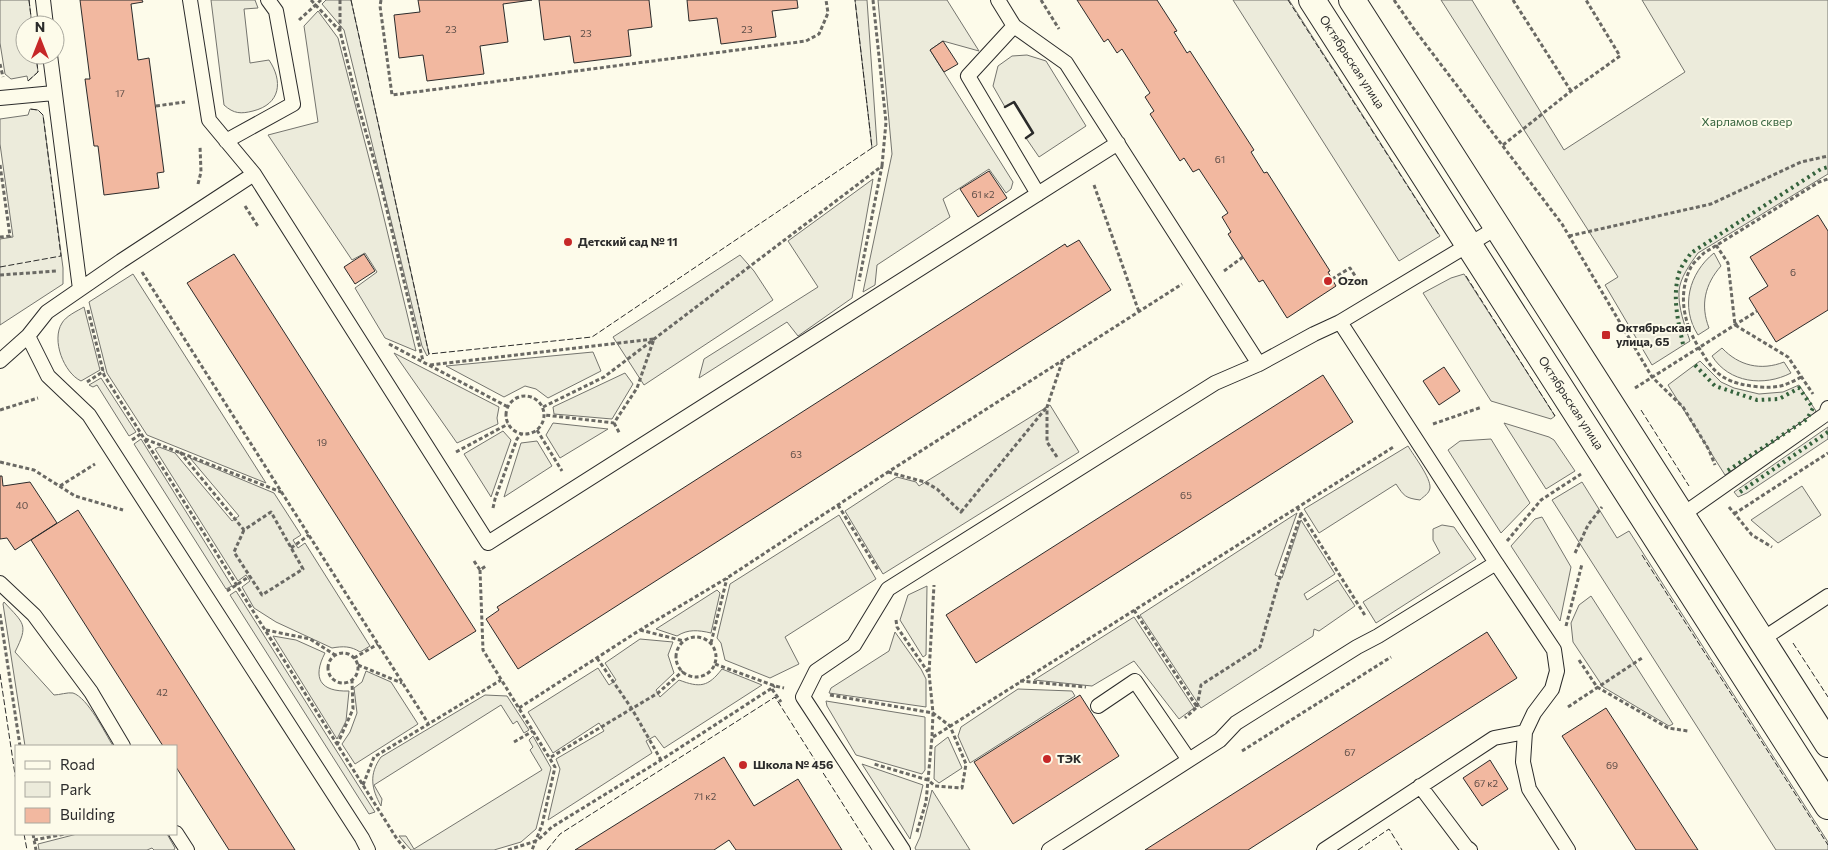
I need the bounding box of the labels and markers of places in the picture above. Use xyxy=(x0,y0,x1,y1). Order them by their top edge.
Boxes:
place label: Детский сад № 11 xyxy=(578,234,678,248)
marker: Детский сад № 11 xyxy=(562,236,574,248)
place label: Ozon xyxy=(1338,273,1368,287)
marker: Ozon xyxy=(1322,275,1334,287)
place label: Октябрьская улица, 65 xyxy=(1616,320,1691,348)
marker: Октябрьская улица, 65 xyxy=(1600,329,1612,341)
place label: ТЭК xyxy=(1057,751,1082,765)
marker: ТЭК xyxy=(1041,753,1053,765)
place label: Школа № 456 xyxy=(753,757,833,771)
marker: Школа № 456 xyxy=(737,759,749,771)

